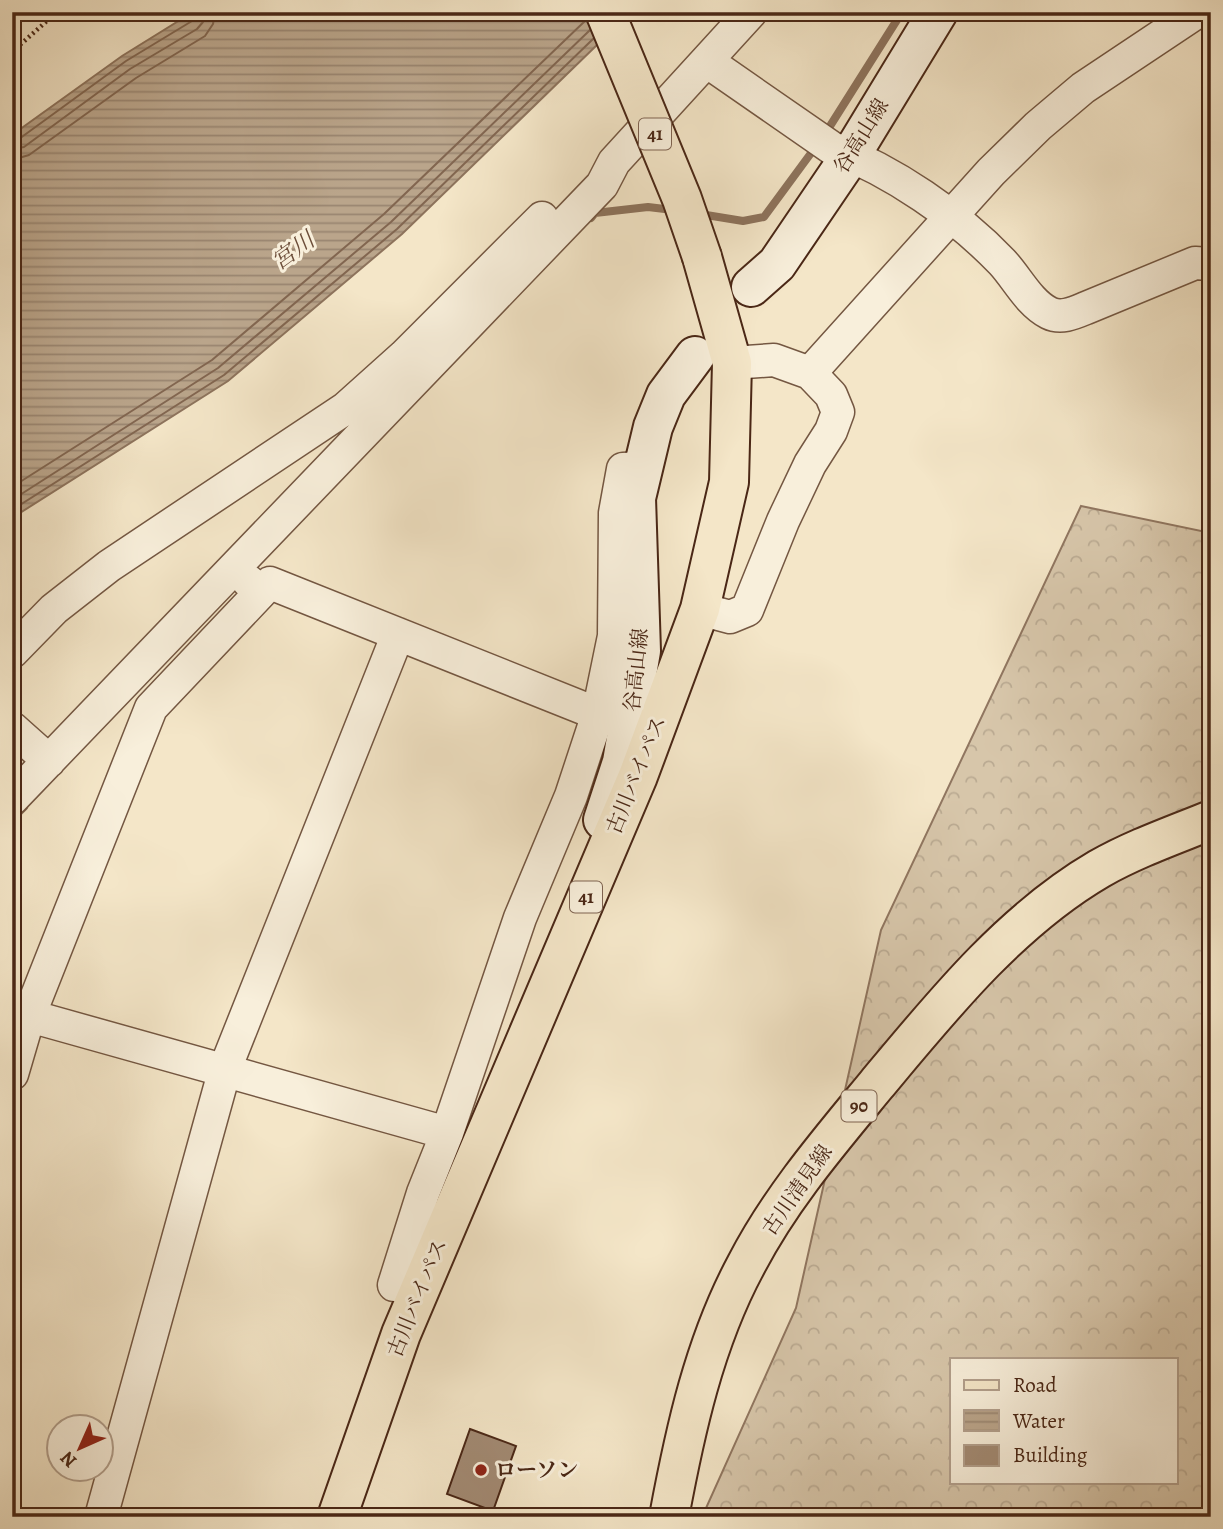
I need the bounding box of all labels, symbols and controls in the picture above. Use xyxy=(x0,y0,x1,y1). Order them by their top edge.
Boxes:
street label: 谷高山線 xyxy=(827,93,895,179)
road number: 41 xyxy=(639,118,671,150)
water label: 宮川 xyxy=(265,223,323,277)
street label: 谷高山線 xyxy=(618,627,654,713)
street label: 古川バイパス xyxy=(599,712,673,838)
road number: 41 xyxy=(570,882,602,912)
road number: 90 xyxy=(842,1090,876,1122)
street label: 古川清見線 xyxy=(755,1139,839,1241)
street label: 古川バイパス xyxy=(380,1235,454,1361)
legend xyxy=(950,1358,1178,1484)
text: Road xyxy=(1013,1371,1057,1399)
text: Water xyxy=(1012,1407,1065,1435)
north arrow xyxy=(46,1414,116,1484)
text: Building xyxy=(1013,1441,1088,1469)
text: N xyxy=(54,1445,83,1473)
place label: ローソン xyxy=(495,1456,578,1484)
marker: ローソン xyxy=(473,1462,489,1478)

